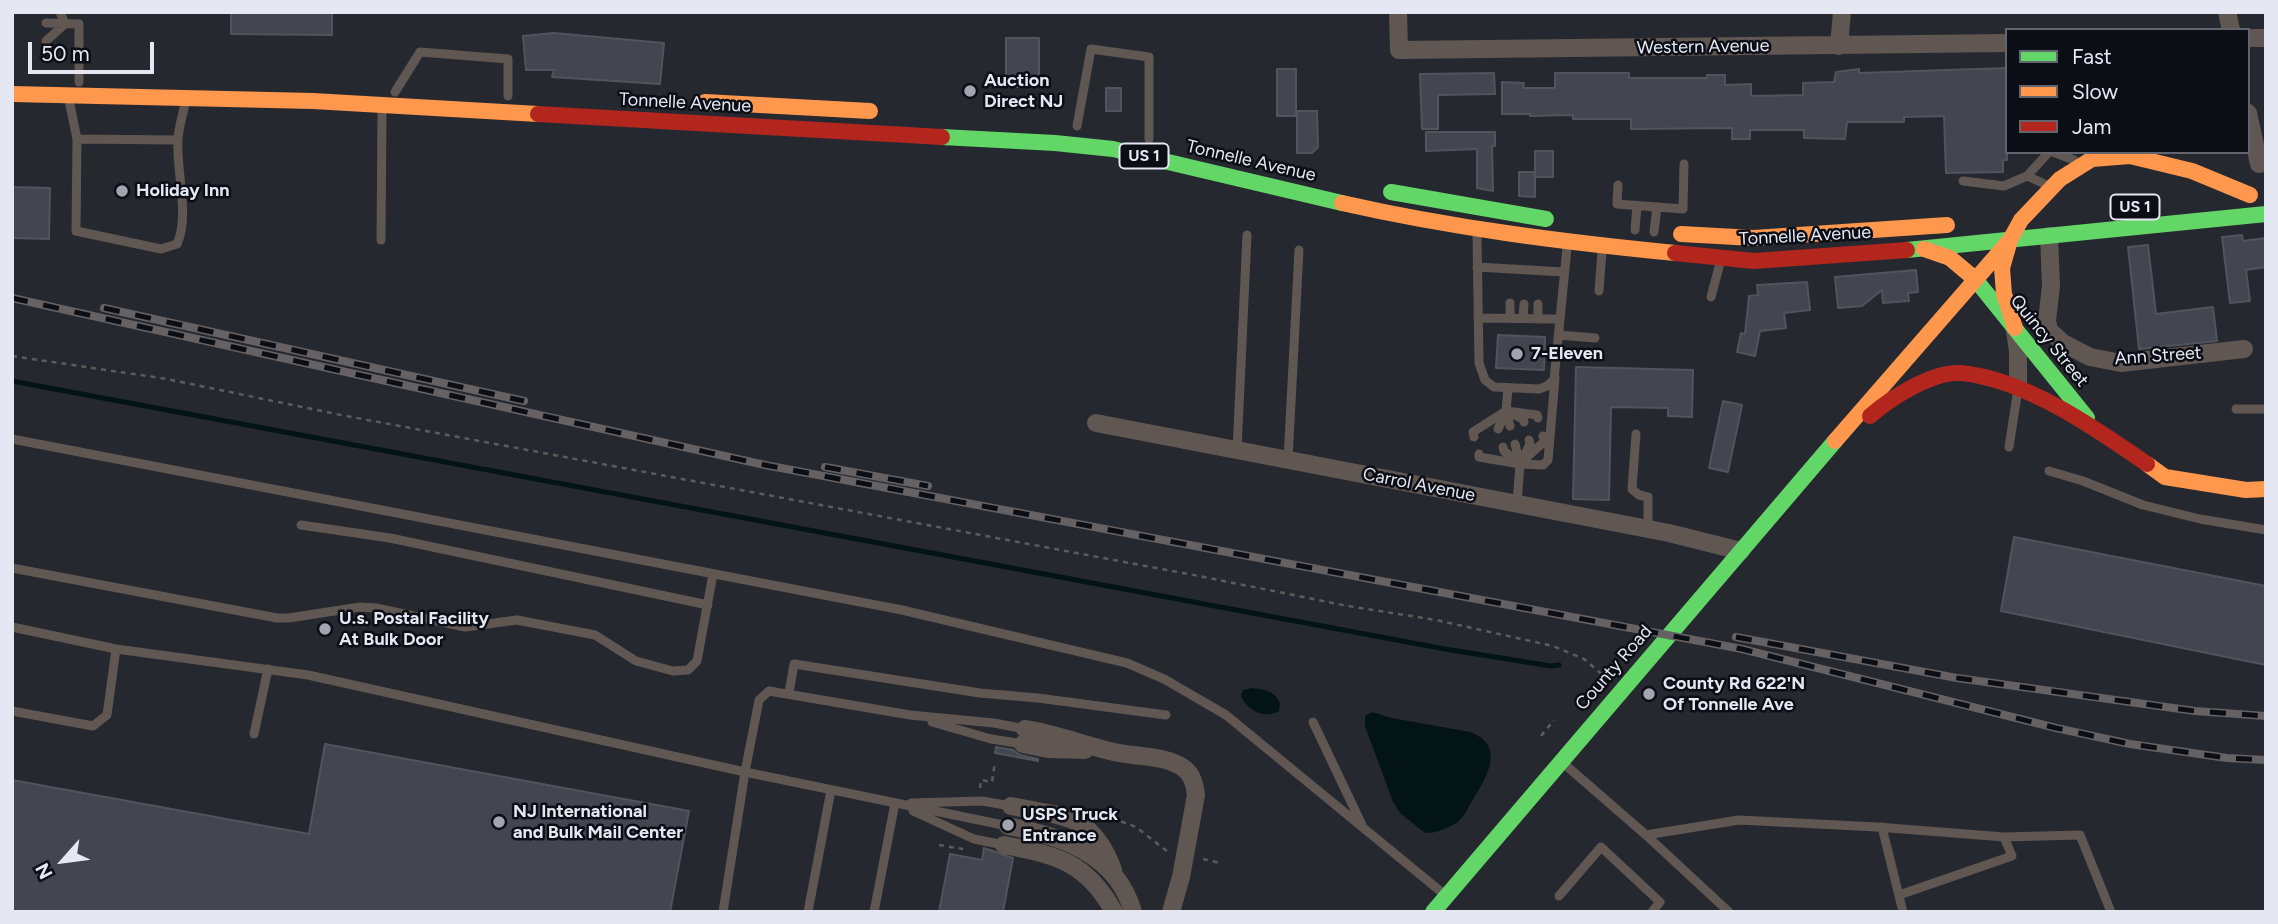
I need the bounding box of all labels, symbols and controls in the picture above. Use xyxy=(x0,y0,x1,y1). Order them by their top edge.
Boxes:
scale bar xyxy=(32,28,158,72)
legend xyxy=(2005,28,2250,154)
street label: Western Avenue xyxy=(1636,35,1770,59)
text: 50 m xyxy=(41,41,90,66)
text: Fast xyxy=(2072,44,2112,69)
place label: Auction Direct NJ xyxy=(984,70,1063,112)
text: Slow xyxy=(2072,79,2118,104)
marker: Auction Direct NJ xyxy=(962,83,978,99)
street label: Tonnelle Avenue xyxy=(618,89,752,117)
text: Jam xyxy=(2072,114,2111,139)
street label: Tonnelle Avenue xyxy=(1184,136,1318,186)
road number: US 1 xyxy=(1120,144,1168,168)
place label: Holiday Inn xyxy=(136,180,229,202)
marker: Holiday Inn xyxy=(114,183,130,199)
road number: US 1 xyxy=(2110,195,2160,220)
street label: Tonnelle Avenue xyxy=(1738,222,1872,250)
street label: Quincy Street xyxy=(2005,291,2093,391)
street label: Ann Street xyxy=(2114,342,2202,370)
place label: 7-Eleven xyxy=(1531,343,1603,365)
marker: 7-Eleven xyxy=(1509,346,1525,362)
street label: Carrol Avenue xyxy=(1361,464,1477,506)
place label: U.s. Postal Facility At Bulk Door xyxy=(339,608,489,650)
marker: U.s. Postal Facility At Bulk Door xyxy=(317,621,333,637)
street label: County Road xyxy=(1571,621,1657,715)
place label: County Rd 622'N Of Tonnelle Ave xyxy=(1663,673,1805,716)
marker: County Rd 622'N Of Tonnelle Ave xyxy=(1641,686,1657,702)
place label: NJ International and Bulk Mail Center xyxy=(513,801,683,844)
place label: USPS Truck Entrance xyxy=(1022,804,1118,846)
marker: NJ International and Bulk Mail Center xyxy=(491,814,507,830)
marker: USPS Truck Entrance xyxy=(1000,817,1016,833)
north arrow xyxy=(28,826,98,896)
text: N xyxy=(30,859,58,883)

